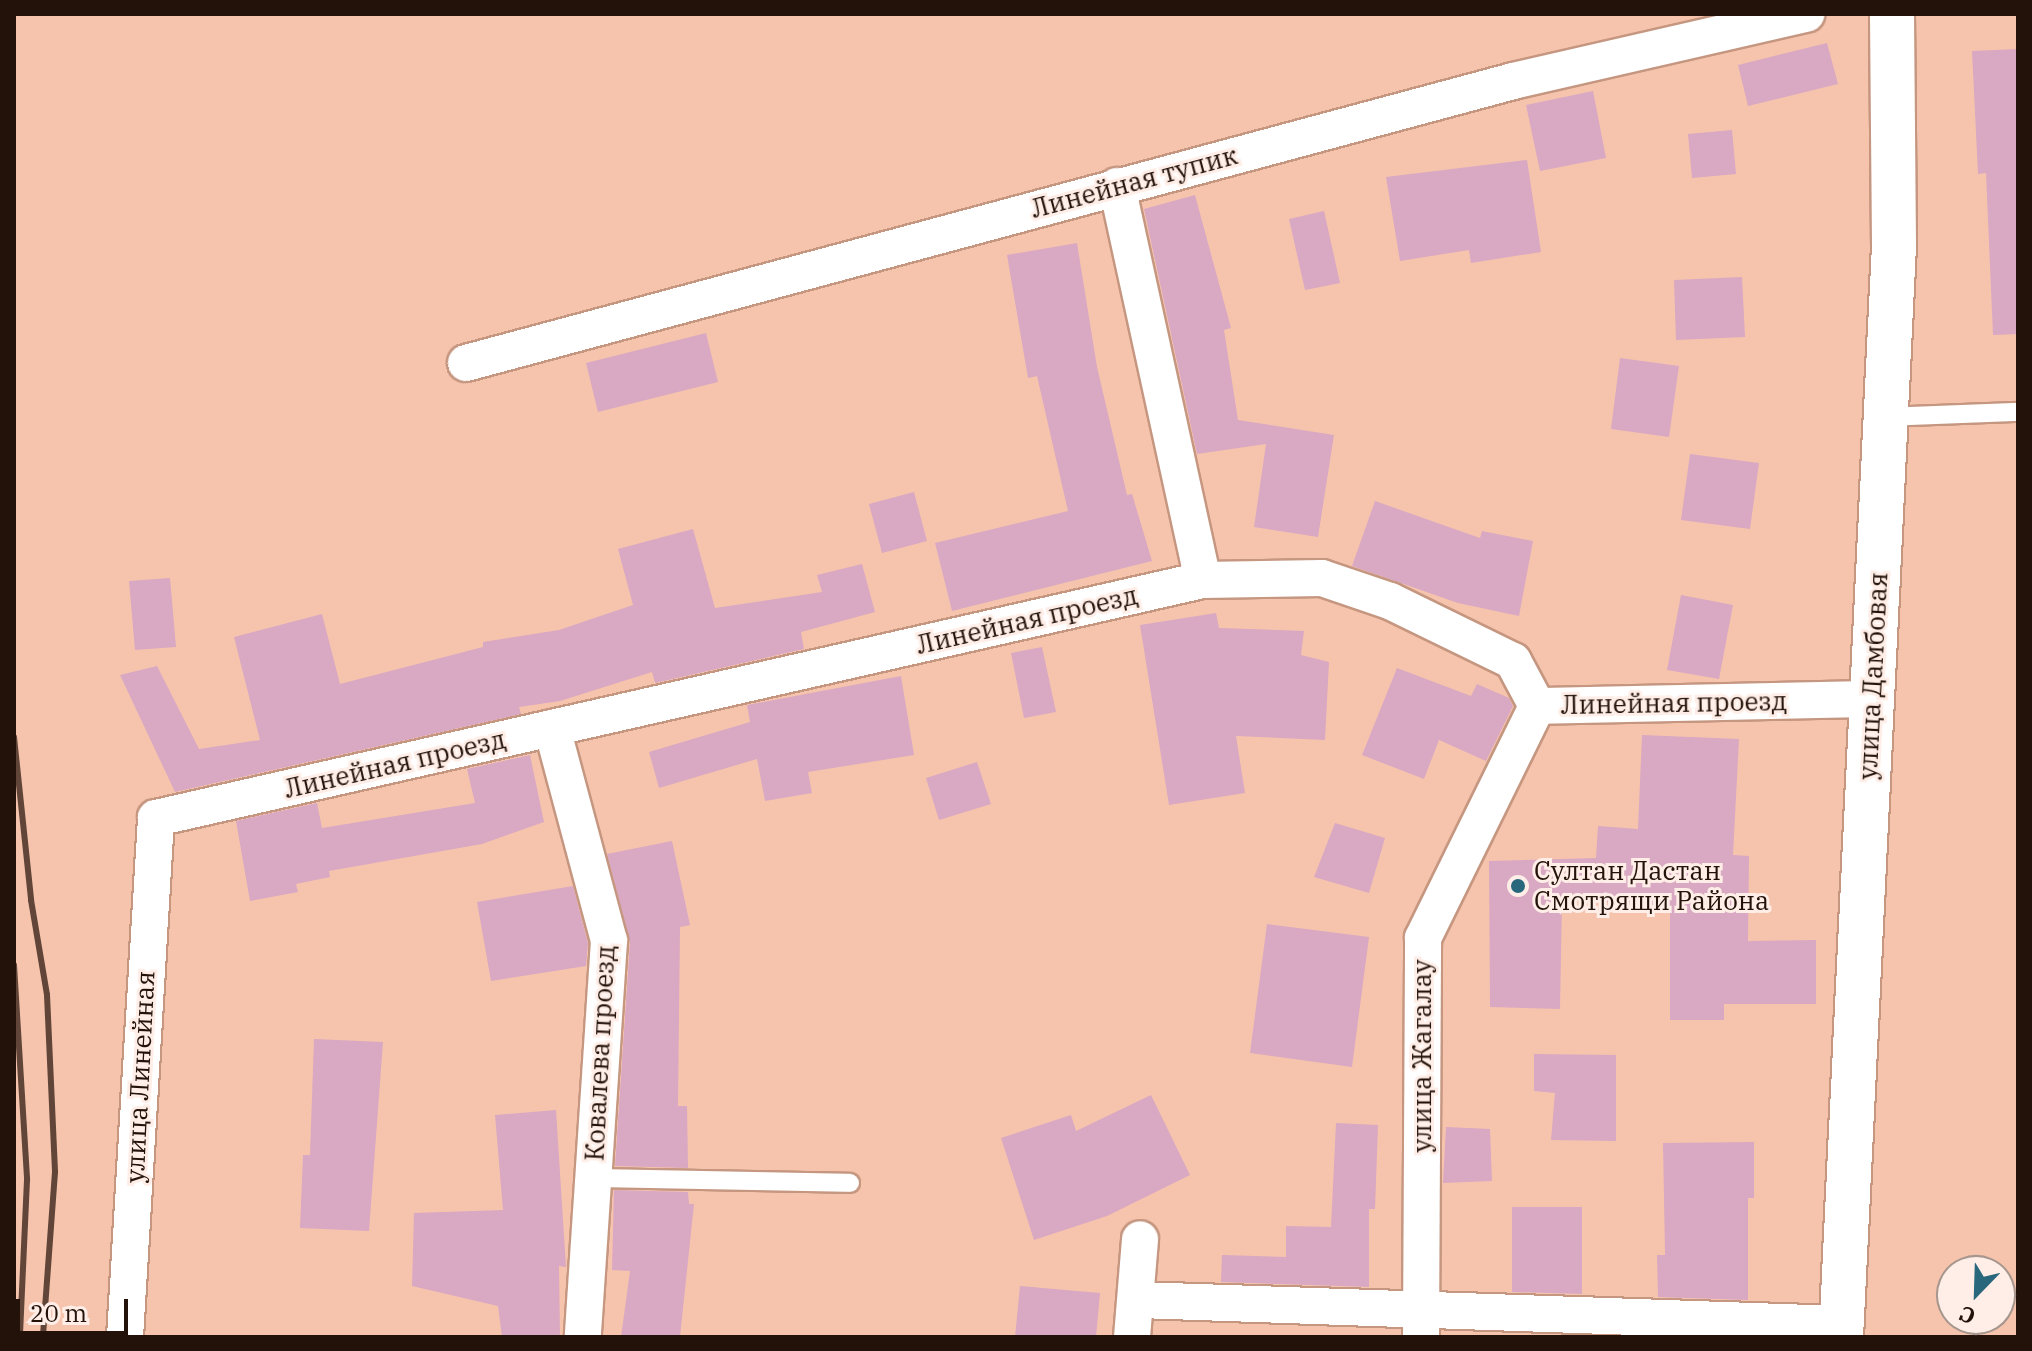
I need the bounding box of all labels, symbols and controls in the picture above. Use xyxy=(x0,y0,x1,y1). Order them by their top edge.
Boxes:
street label: Линейная тупик xyxy=(1027,139,1241,225)
street label: улица Дамбовая xyxy=(1852,571,1894,781)
street label: Линейная проезд xyxy=(913,579,1141,661)
street label: Линейная проезд xyxy=(1561,685,1787,721)
street label: Линейная проезд xyxy=(281,723,509,805)
place label: Султан Дастан Смотрящи Района xyxy=(1534,855,1769,916)
marker: Султан Дастан Смотрящи Района xyxy=(1509,877,1527,895)
street label: Ковалева проезд xyxy=(579,944,621,1162)
street label: улица Жагалау xyxy=(1406,959,1438,1153)
street label: улица Линейная xyxy=(119,970,161,1184)
north arrow xyxy=(1936,1255,2016,1335)
scale bar xyxy=(20,1283,132,1333)
text: 20 m xyxy=(30,1297,87,1329)
text: С xyxy=(1955,1300,1980,1332)

